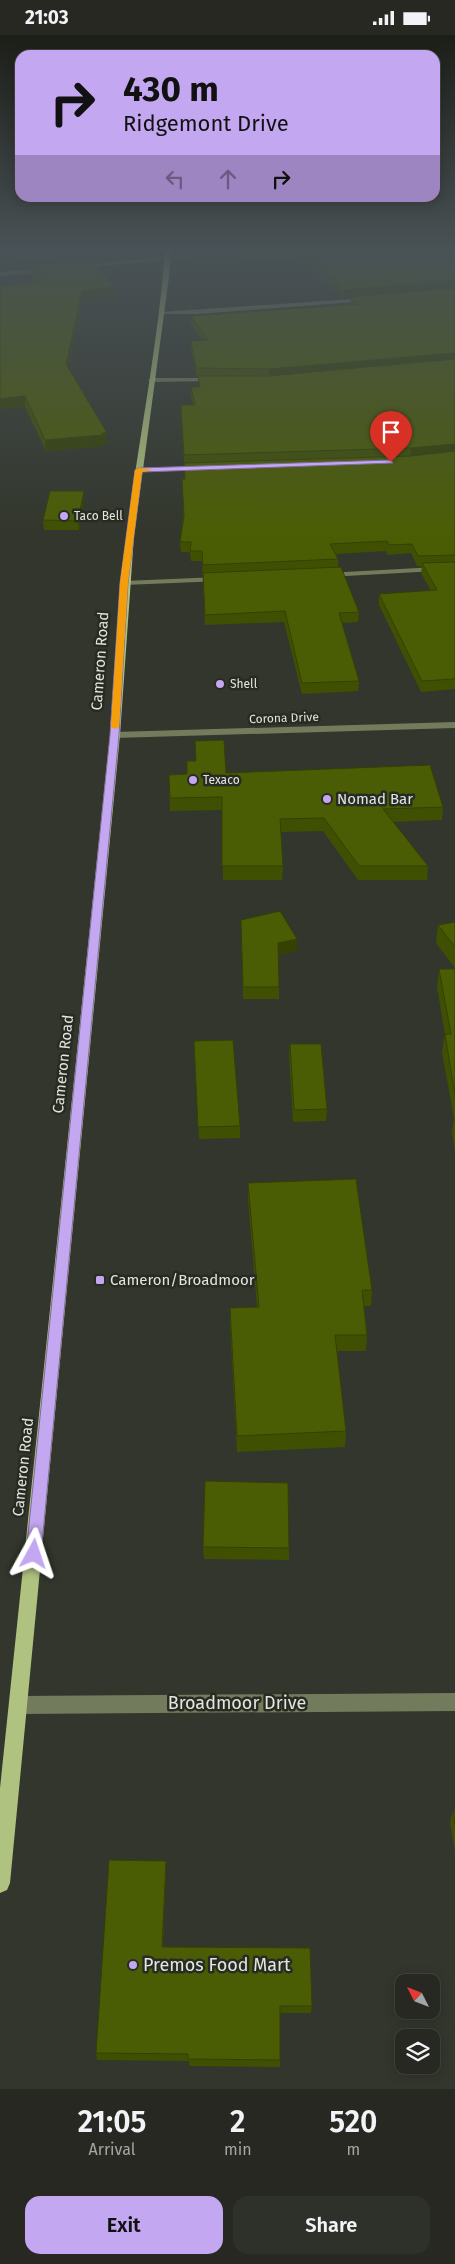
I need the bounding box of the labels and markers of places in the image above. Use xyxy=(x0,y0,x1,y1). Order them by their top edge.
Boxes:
pin xyxy=(370,411,412,462)
place label: Taco Bell xyxy=(74,509,123,523)
marker: Taco Bell xyxy=(58,510,70,522)
place label: Shell xyxy=(230,677,258,691)
marker: Shell xyxy=(214,678,226,690)
place label: Texaco xyxy=(203,773,240,787)
marker: Texaco xyxy=(187,774,199,786)
place label: Nomad Bar xyxy=(337,790,413,808)
marker: Nomad Bar xyxy=(321,793,333,805)
place label: Cameron/Broadmoor xyxy=(110,1271,255,1289)
marker: Cameron/Broadmoor xyxy=(94,1274,106,1286)
place label: Premos Food Mart xyxy=(143,1954,291,1976)
marker: Premos Food Mart xyxy=(127,1959,139,1971)

